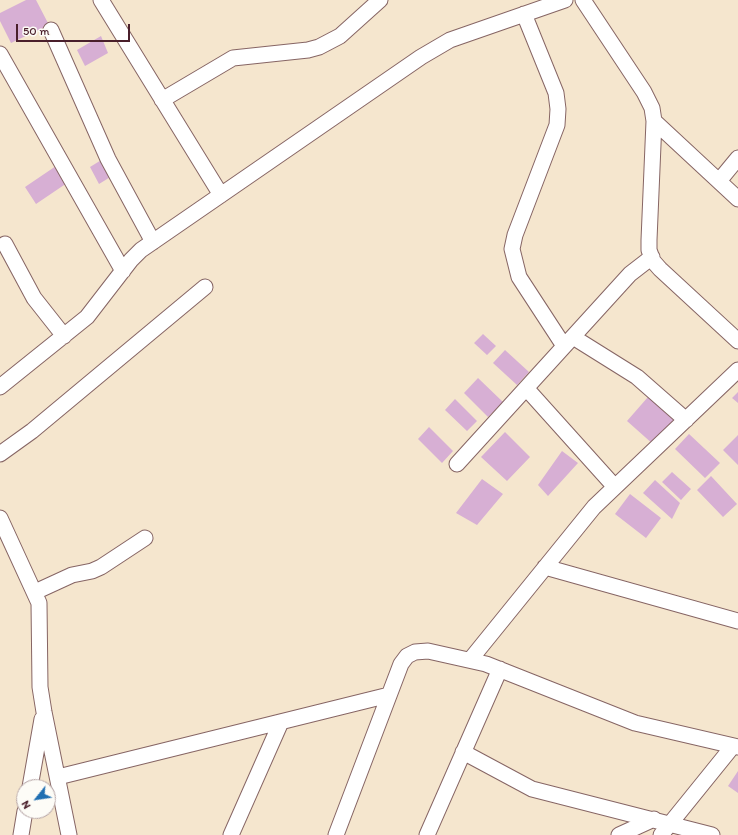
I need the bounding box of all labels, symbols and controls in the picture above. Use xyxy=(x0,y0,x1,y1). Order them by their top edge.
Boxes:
scale bar xyxy=(18,16,132,42)
text: 50 m xyxy=(23,24,49,38)
north arrow xyxy=(16,779,56,819)
text: N xyxy=(19,798,34,811)

